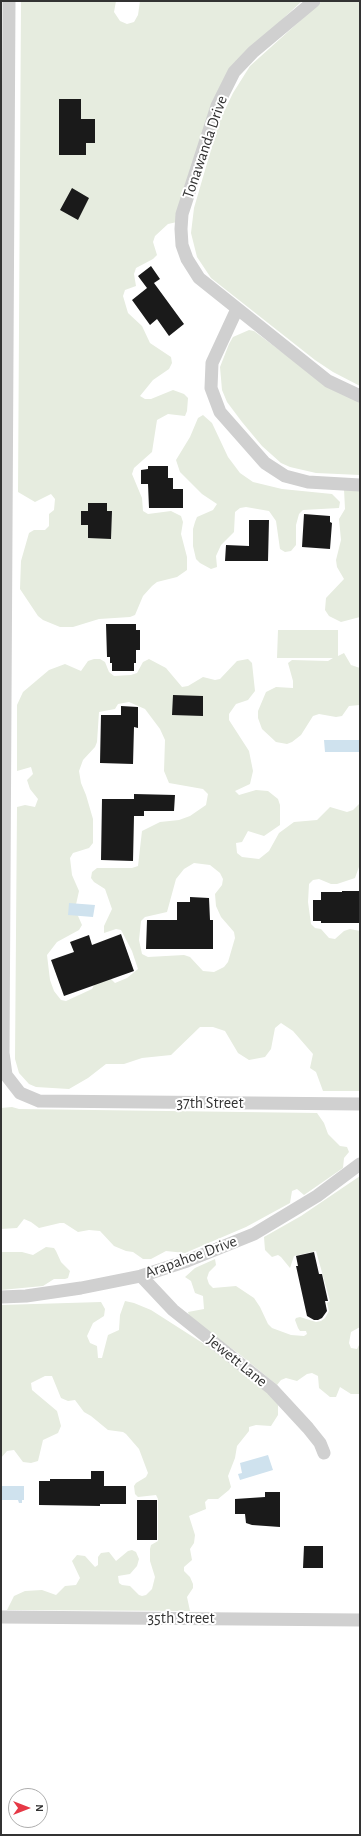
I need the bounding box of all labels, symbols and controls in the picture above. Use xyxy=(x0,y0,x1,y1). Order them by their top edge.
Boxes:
street label: Tonawanda Drive xyxy=(178,93,232,201)
street label: 37th Street xyxy=(177,1093,243,1113)
street label: Arapahoe Drive xyxy=(142,1231,240,1283)
street label: Jewett Lane xyxy=(203,1331,271,1391)
street label: 35th Street xyxy=(147,1608,215,1628)
north arrow xyxy=(8,1788,48,1828)
text: N xyxy=(34,1804,45,1812)

